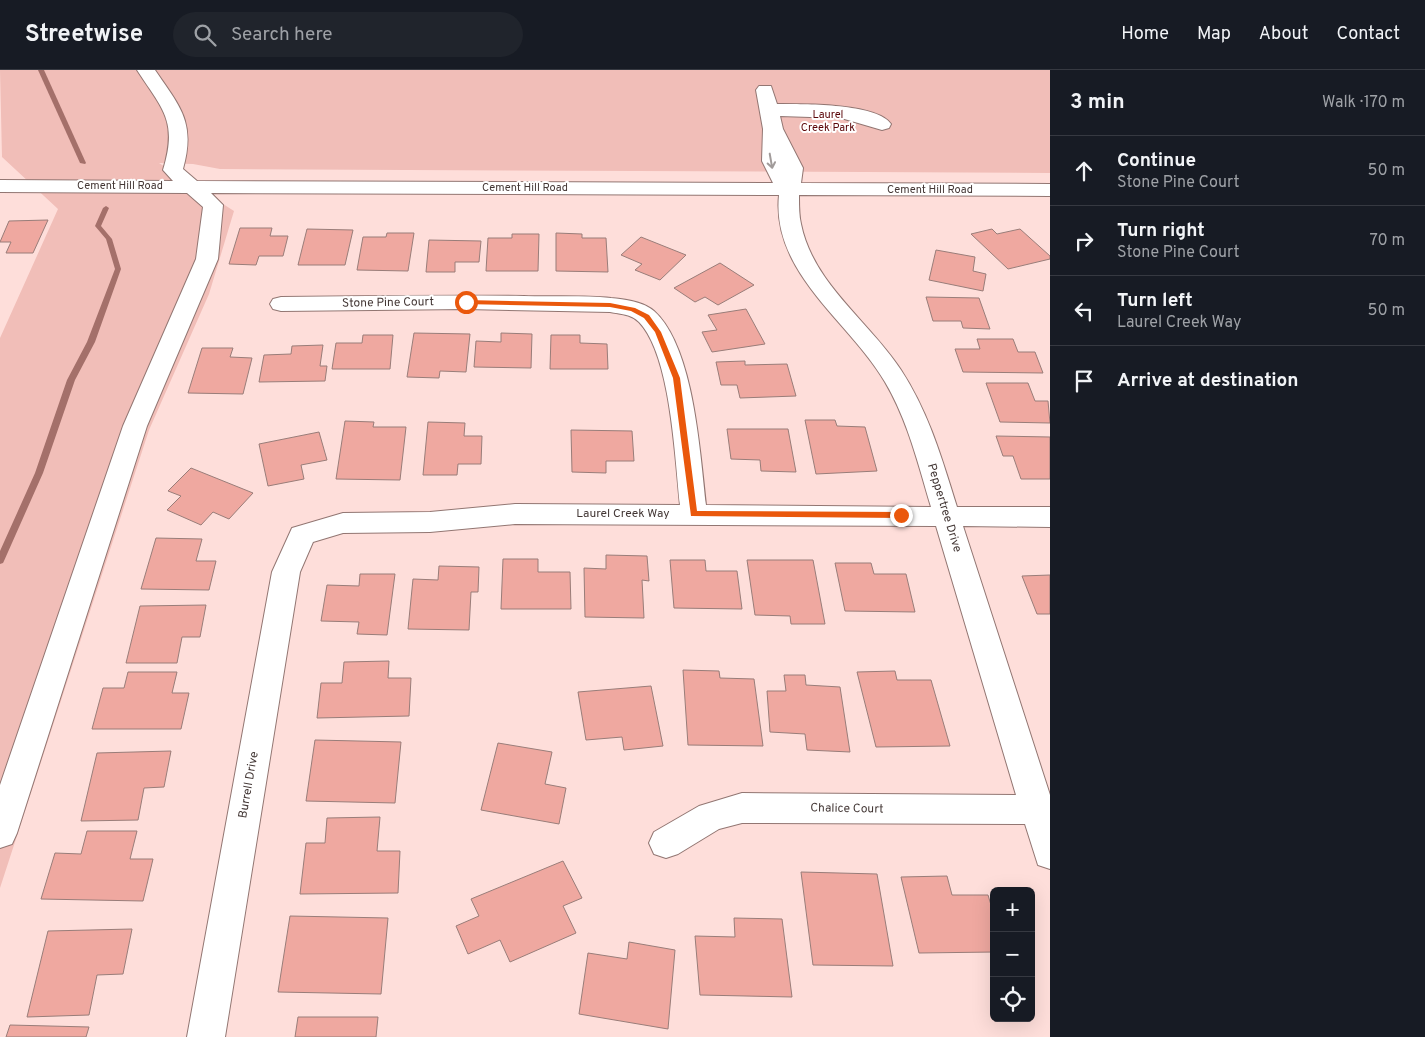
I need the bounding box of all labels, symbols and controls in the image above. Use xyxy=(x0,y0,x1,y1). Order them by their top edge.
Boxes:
search box xyxy=(173,12,523,57)
text: Streetwise xyxy=(25,20,143,50)
icon: search xyxy=(191,21,219,49)
text: Search here xyxy=(231,23,333,47)
text: Home xyxy=(1121,23,1169,46)
text: Map xyxy=(1197,23,1231,46)
text: About xyxy=(1259,23,1308,46)
text: Contact xyxy=(1336,23,1400,46)
text: 3 min xyxy=(1070,89,1125,116)
text: Walk · 170 m xyxy=(1322,93,1405,113)
park label: Laurel Creek Park xyxy=(801,108,855,135)
text: Continue xyxy=(1117,149,1196,173)
one-way arrow xyxy=(767,153,777,169)
icon: ahead xyxy=(1070,157,1098,185)
text: 50 m xyxy=(1368,161,1405,181)
text: Stone Pine Court xyxy=(1117,173,1240,193)
street label: Cement Hill Road xyxy=(77,179,163,193)
street label: Cement Hill Road xyxy=(482,181,568,195)
street label: Cement Hill Road xyxy=(887,183,973,197)
text: Turn right xyxy=(1117,219,1205,243)
icon: right xyxy=(1070,227,1098,255)
text: 70 m xyxy=(1370,231,1405,251)
text: Stone Pine Court xyxy=(1117,243,1240,263)
text: Turn left xyxy=(1117,289,1193,313)
route start xyxy=(455,291,478,314)
street label: Stone Pine Court xyxy=(342,294,434,312)
icon: left xyxy=(1070,297,1098,325)
text: 50 m xyxy=(1368,301,1405,321)
text: Laurel Creek Way xyxy=(1117,313,1241,333)
icon: arrive xyxy=(1070,367,1098,395)
text: Arrive at destination xyxy=(1117,369,1298,393)
street label: Peppertree Drive xyxy=(923,462,965,554)
route end xyxy=(890,504,913,527)
street label: Laurel Creek Way xyxy=(576,506,670,522)
street label: Burrell Drive xyxy=(235,750,263,820)
street label: Chalice Court xyxy=(810,800,884,818)
map controls xyxy=(990,887,1035,1022)
button: + xyxy=(990,887,1035,932)
button: − xyxy=(990,932,1035,977)
button: locate xyxy=(990,977,1035,1022)

